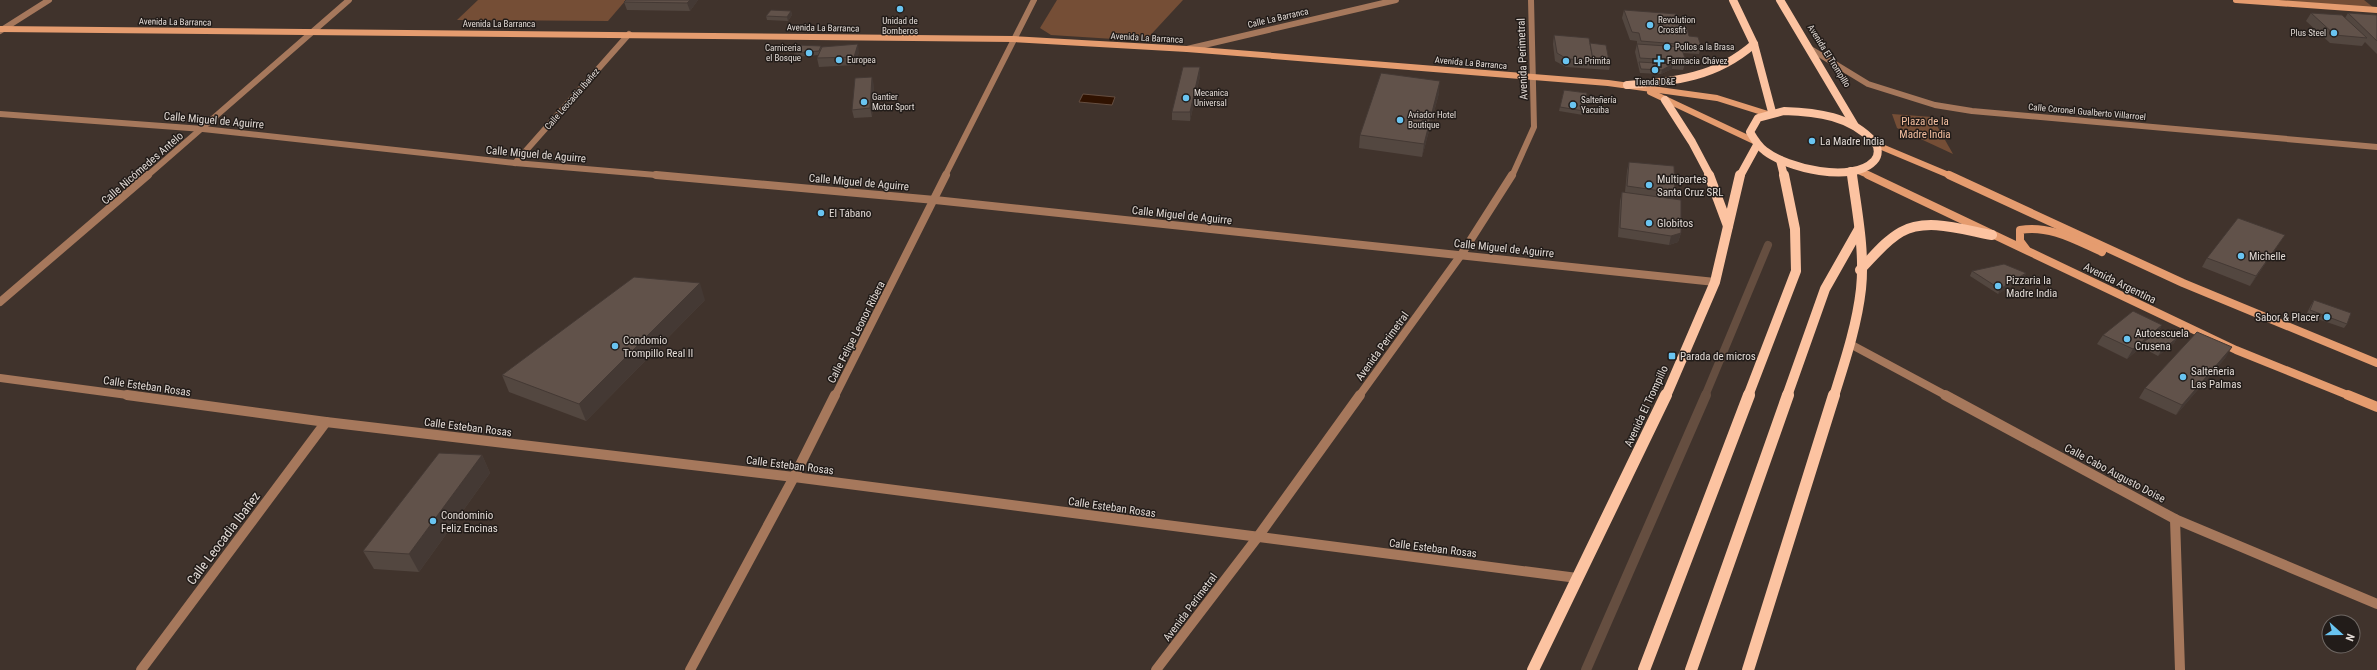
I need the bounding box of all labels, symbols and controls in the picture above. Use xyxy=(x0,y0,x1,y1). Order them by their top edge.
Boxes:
marker: Unidad de Bomberos xyxy=(895,4,905,14)
street label: Calle La Barranca xyxy=(1247,6,1309,30)
place label: Revolution Crossfit xyxy=(1658,15,1695,35)
street label: Avenida La Barranca xyxy=(139,16,211,28)
place label: Unidad de Bomberos xyxy=(882,16,918,36)
street label: Avenida Perimetral xyxy=(1515,18,1530,100)
street label: Avenida La Barranca xyxy=(463,19,535,29)
marker: Revolution Crossfit xyxy=(1645,20,1655,30)
street label: Avenida La Barranca xyxy=(787,22,859,34)
street label: Avenida El Trompillo xyxy=(1806,23,1853,90)
place label: Plus Steel xyxy=(2291,28,2326,38)
marker: Plus Steel xyxy=(2329,28,2339,38)
street label: Avenida La Barranca xyxy=(1110,31,1184,45)
marker: Pollos a la Brasa xyxy=(1662,42,1672,52)
place label: Pollos a la Brasa xyxy=(1675,42,1734,52)
place label: Carniceria el Bosque xyxy=(765,43,801,63)
marker: Carniceria el Bosque xyxy=(804,48,814,58)
marker: Europea xyxy=(834,55,844,65)
place label: Europea xyxy=(847,55,876,65)
street label: Avenida La Barranca xyxy=(1434,55,1508,71)
marker: La Primita xyxy=(1561,56,1571,66)
place label: La Primita xyxy=(1574,56,1610,66)
marker: Farmacia Chávez xyxy=(1654,56,1664,66)
place label: Farmacia Chávez xyxy=(1667,56,1728,66)
marker: Tienda D&E xyxy=(1650,65,1660,75)
street label: Calle Leocadia Ibañez xyxy=(543,66,601,132)
place label: Tienda D&E xyxy=(1635,77,1676,87)
place label: Mecanica Universal xyxy=(1194,88,1228,108)
place label: Gantier Motor Sport xyxy=(872,92,915,112)
marker: Mecanica Universal xyxy=(1181,93,1191,103)
place label: Salteñería Yacuiba xyxy=(1581,95,1617,115)
marker: Gantier Motor Sport xyxy=(859,97,869,107)
marker: Salteñería Yacuiba xyxy=(1568,100,1578,110)
street label: Calle Coronel Gualberto Villarroel xyxy=(2028,102,2146,122)
street label: Calle Miguel de Aguirre xyxy=(163,110,265,131)
place label: Aviador Hotel Boutique xyxy=(1408,110,1456,130)
marker: Aviador Hotel Boutique xyxy=(1395,115,1405,125)
park label: Plaza de la Madre India xyxy=(1899,115,1951,141)
street label: Calle Nicómedes Antelo xyxy=(99,129,186,207)
place label: La Madre India xyxy=(1820,135,1884,148)
marker: La Madre India xyxy=(1807,136,1817,146)
street label: Calle Miguel de Aguirre xyxy=(485,144,587,165)
street label: Calle Miguel de Aguirre xyxy=(808,172,910,193)
place label: Multipartes Santa Cruz SRL xyxy=(1657,173,1723,199)
marker: Multipartes Santa Cruz SRL xyxy=(1644,180,1654,190)
street label: Calle Miguel de Aguirre xyxy=(1131,204,1233,227)
place label: El Tábano xyxy=(829,207,872,220)
marker: El Tábano xyxy=(816,208,826,218)
place label: Globitos xyxy=(1657,217,1693,230)
marker: Globitos xyxy=(1644,218,1654,228)
street label: Calle Miguel de Aguirre xyxy=(1453,237,1555,260)
place label: Michelle xyxy=(2249,250,2286,263)
marker: Michelle xyxy=(2236,251,2246,261)
street label: Avenida Argentina xyxy=(2081,260,2158,307)
place label: Pizzaria la Madre India xyxy=(2006,274,2057,300)
street label: Calle Felipe Leonor Ribera xyxy=(825,279,888,385)
marker: Pizzaria la Madre India xyxy=(1993,281,2003,291)
street label: Avenida Perimetral xyxy=(1353,309,1412,383)
place label: Sabor & Placer xyxy=(2255,311,2320,324)
marker: Sabor & Placer xyxy=(2322,312,2332,322)
place label: Autoescuela Crusena xyxy=(2135,327,2189,353)
place label: Condomio Trompillo Real II xyxy=(623,334,693,360)
marker: Autoescuela Crusena xyxy=(2122,334,2132,344)
marker: Condomio Trompillo Real II xyxy=(610,341,620,351)
place label: Parada de micros xyxy=(1680,350,1756,363)
marker: Parada de micros xyxy=(1667,351,1677,361)
street label: Avenida El Trompillo xyxy=(1622,363,1671,449)
place label: Salteñeria Las Palmas xyxy=(2191,365,2241,391)
marker: Salteñeria Las Palmas xyxy=(2178,372,2188,382)
street label: Calle Esteban Rosas xyxy=(102,374,192,399)
street label: Calle Esteban Rosas xyxy=(423,416,513,439)
street label: Calle Cabo Augusto Doise xyxy=(2062,441,2167,506)
street label: Calle Esteban Rosas xyxy=(745,454,835,477)
street label: Calle Leocadia Ibañez xyxy=(184,489,263,588)
street label: Calle Esteban Rosas xyxy=(1067,495,1157,520)
place label: Condominio Feliz Encinas xyxy=(441,509,498,535)
marker: Condominio Feliz Encinas xyxy=(428,516,438,526)
street label: Calle Esteban Rosas xyxy=(1388,537,1478,560)
street label: Avenida Perimetral xyxy=(1161,571,1220,644)
north arrow xyxy=(2321,614,2361,654)
text: N xyxy=(2343,632,2357,643)

